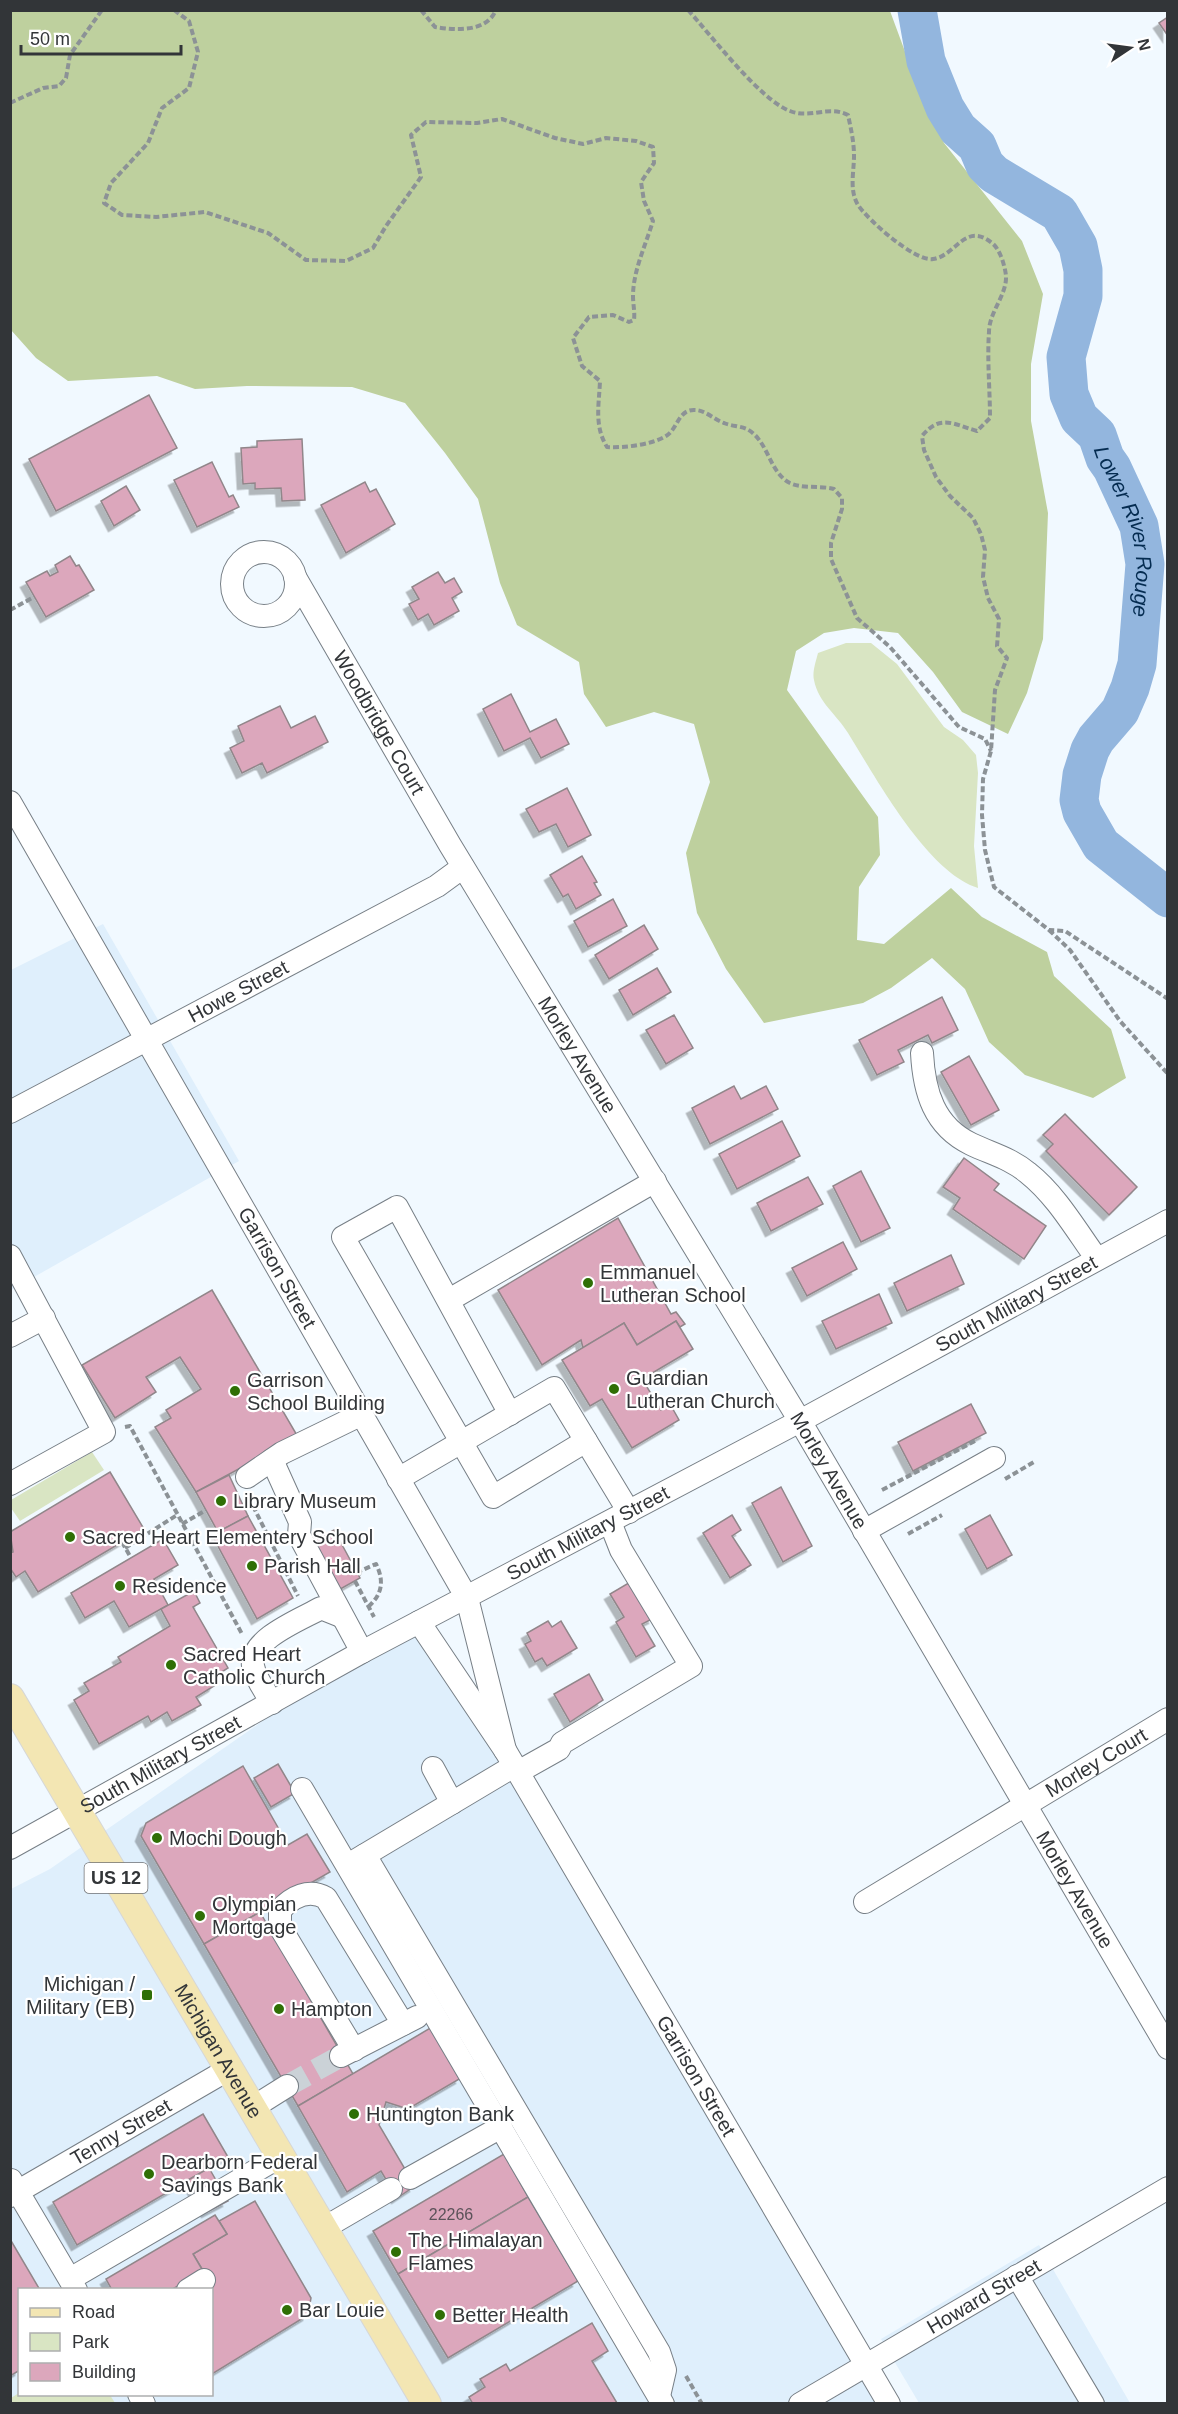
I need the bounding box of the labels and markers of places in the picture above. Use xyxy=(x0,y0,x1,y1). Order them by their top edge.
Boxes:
place label: Emmanuel Lutheran School xyxy=(600,1261,746,1306)
marker: Emmanuel Lutheran School xyxy=(581,1276,595,1290)
place label: Guardian Lutheran Church xyxy=(626,1367,775,1412)
place label: Garrison School Building xyxy=(247,1369,385,1414)
marker: Guardian Lutheran Church xyxy=(607,1382,621,1396)
marker: Garrison School Building xyxy=(228,1384,242,1398)
place label: Library Museum xyxy=(233,1490,376,1512)
marker: Library Museum xyxy=(214,1494,228,1508)
place label: Sacred Heart Elementery School xyxy=(82,1526,373,1548)
marker: Sacred Heart Elementery School xyxy=(63,1530,77,1544)
place label: Parish Hall xyxy=(264,1555,361,1577)
marker: Parish Hall xyxy=(245,1559,259,1573)
place label: Residence xyxy=(132,1575,227,1597)
marker: Residence xyxy=(113,1579,127,1593)
place label: Sacred Heart Catholic Church xyxy=(183,1643,325,1688)
marker: Sacred Heart Catholic Church xyxy=(164,1658,178,1672)
place label: Mochi Dough xyxy=(169,1827,287,1849)
marker: Mochi Dough xyxy=(150,1831,164,1845)
place label: Olympian Mortgage xyxy=(212,1893,297,1938)
marker: Olympian Mortgage xyxy=(193,1909,207,1923)
place label: Michigan / Military (EB) xyxy=(26,1973,135,2018)
marker: Michigan / Military (EB) xyxy=(140,1988,154,2002)
place label: Hampton xyxy=(291,1998,372,2020)
marker: Hampton xyxy=(272,2002,286,2016)
place label: Huntington Bank xyxy=(366,2103,515,2125)
marker: Huntington Bank xyxy=(347,2107,361,2121)
place label: Dearborn Federal Savings Bank xyxy=(161,2151,318,2196)
marker: Dearborn Federal Savings Bank xyxy=(142,2167,156,2181)
place label: The Himalayan Flames xyxy=(408,2229,543,2274)
marker: The Himalayan Flames xyxy=(389,2245,403,2259)
place label: Bar Louie xyxy=(299,2299,385,2321)
marker: Bar Louie xyxy=(280,2303,294,2317)
place label: Better Health xyxy=(452,2304,569,2326)
marker: Better Health xyxy=(433,2308,447,2322)

